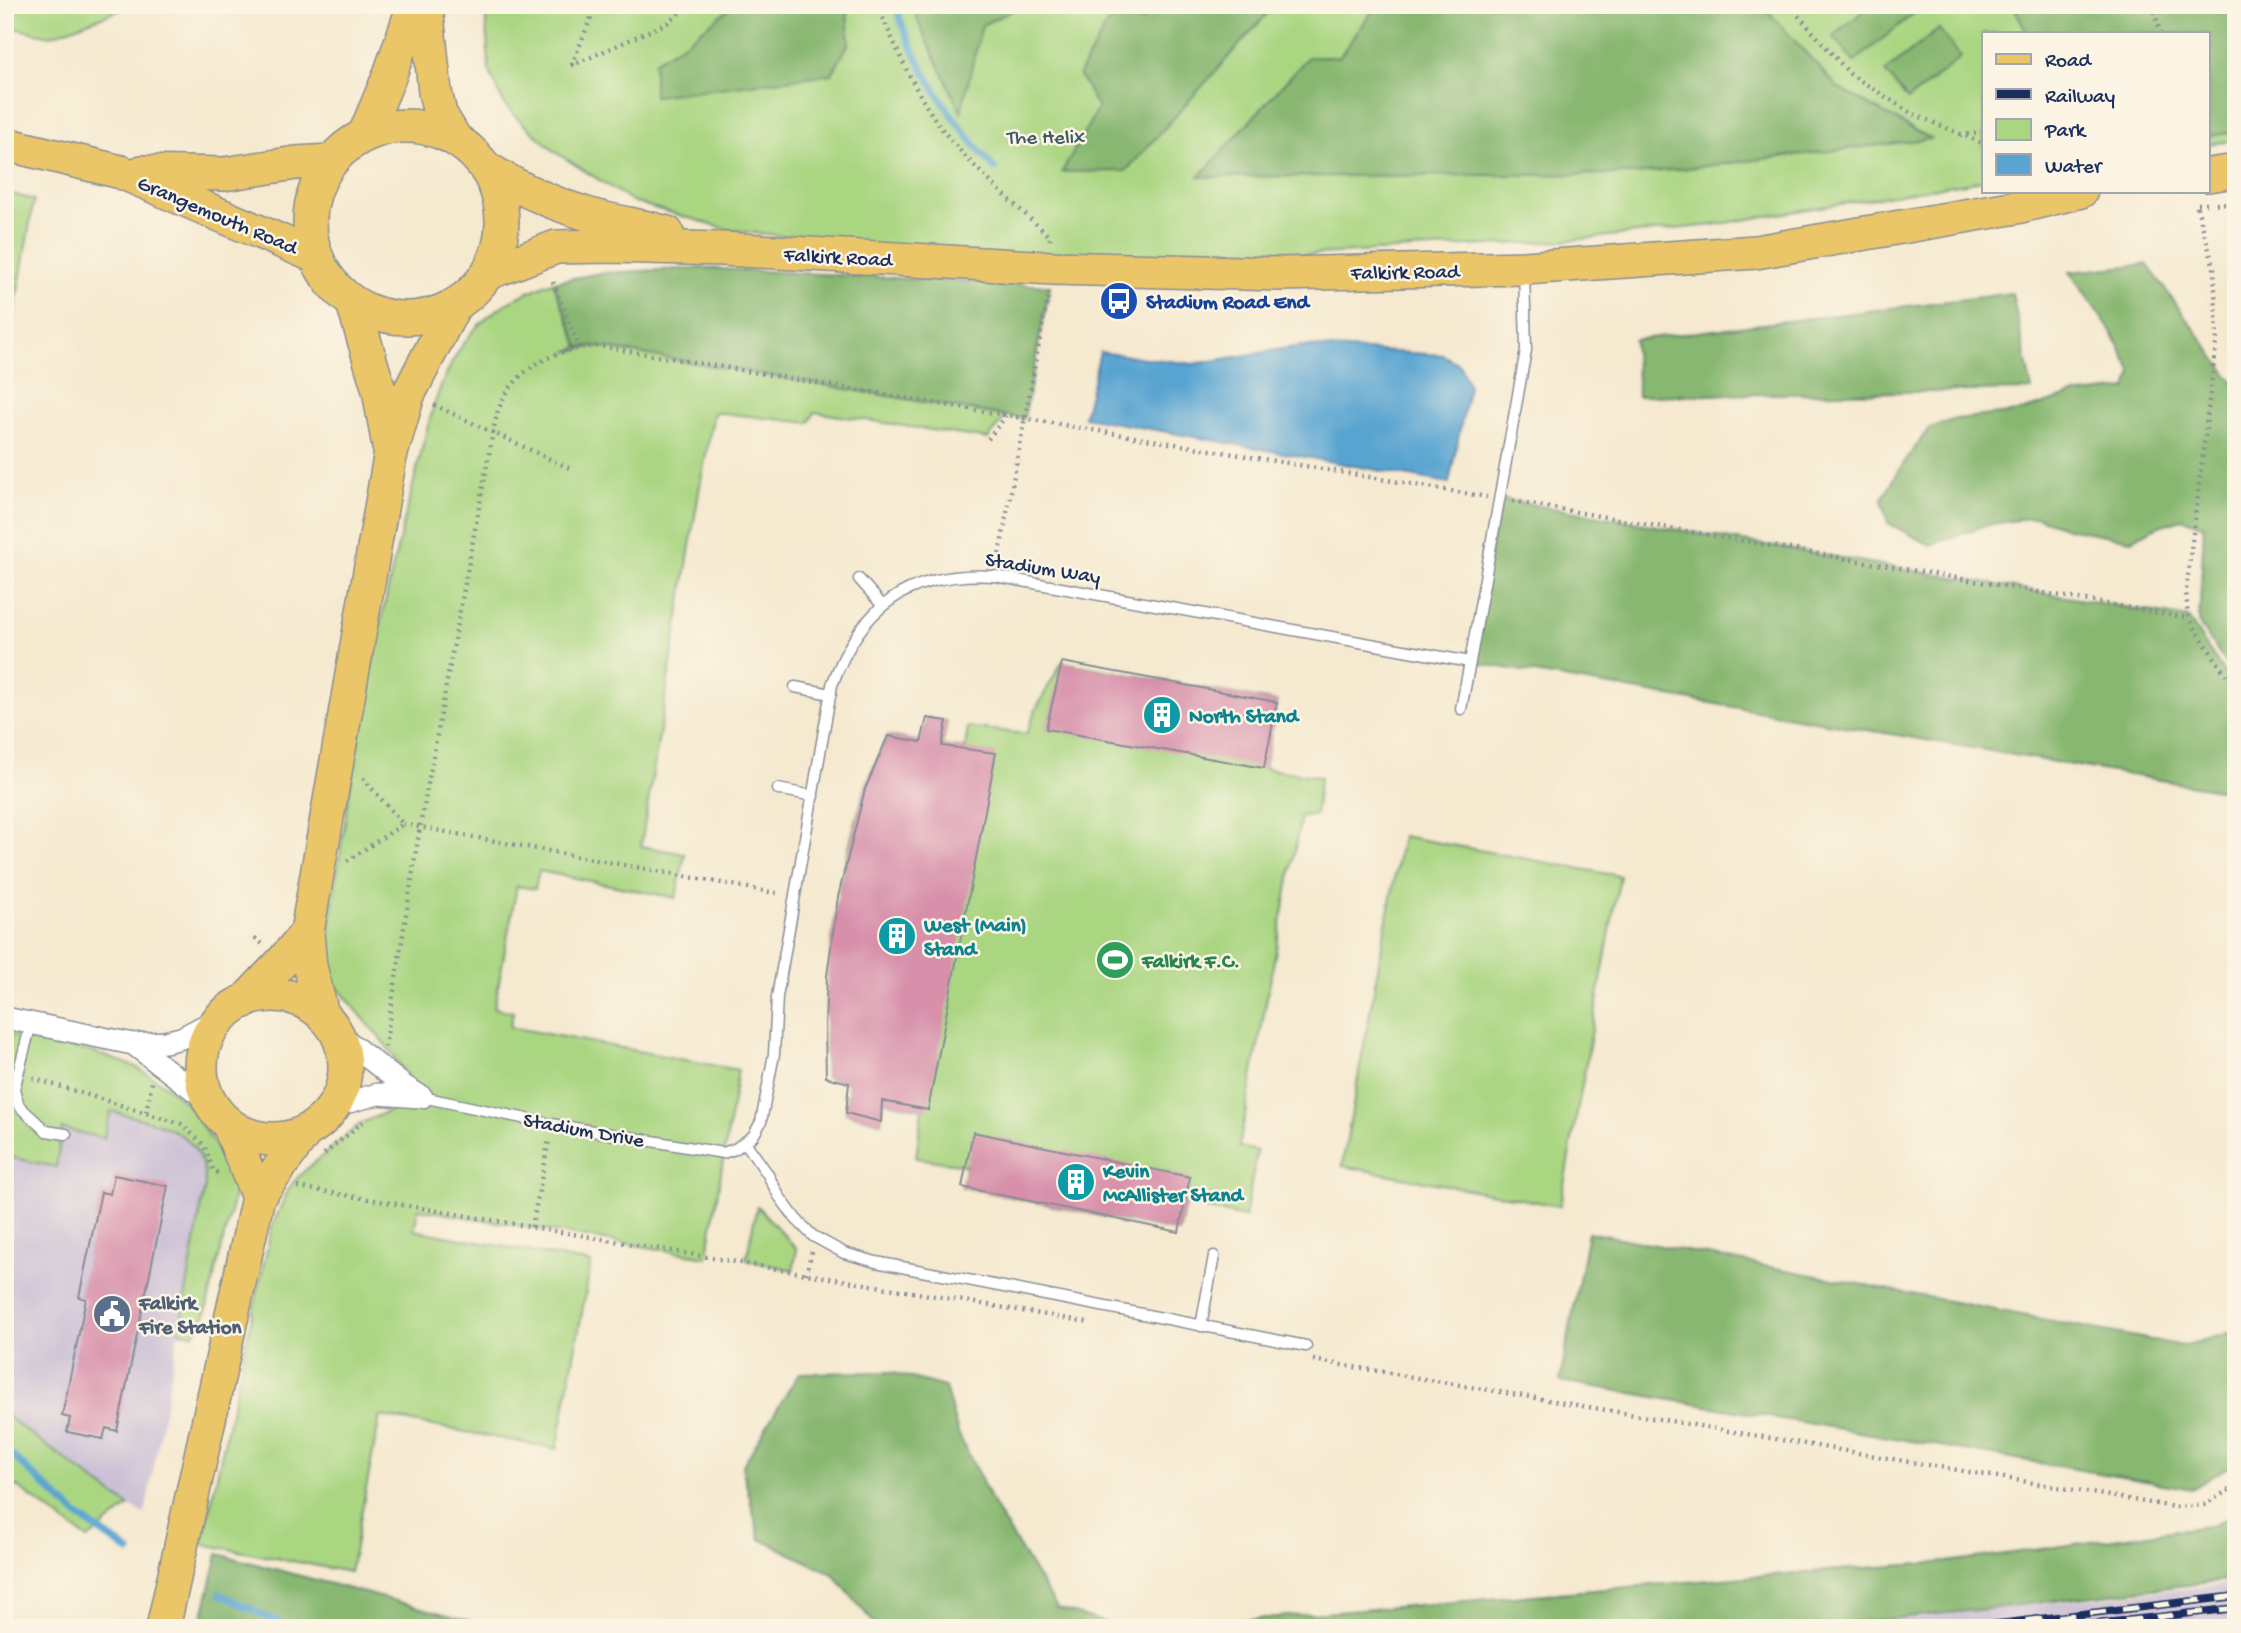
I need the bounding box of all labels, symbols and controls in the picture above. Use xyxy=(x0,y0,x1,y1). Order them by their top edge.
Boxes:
legend xyxy=(1982,32,2210,192)
text: Road xyxy=(2045,50,2093,75)
text: Railway xyxy=(2045,86,2115,111)
text: Park xyxy=(2044,120,2088,145)
park label: The Helix xyxy=(1006,127,1085,152)
text: Water xyxy=(2045,156,2103,181)
street label: Grangemouth Road xyxy=(133,172,302,263)
street label: Falkirk Road xyxy=(782,244,894,275)
street label: Falkirk Road xyxy=(1350,261,1461,288)
bus stop icon: Stadium Road End xyxy=(1098,280,1140,322)
place label: Stadium Road End xyxy=(1146,292,1311,317)
street label: Stadium Way xyxy=(983,549,1102,592)
building icon: North Stand xyxy=(1141,694,1183,736)
place label: North Stand xyxy=(1189,706,1301,731)
building icon: West (Main) Stand xyxy=(876,915,918,957)
place label: West (Main) Stand xyxy=(923,915,1027,964)
sports icon: Falkirk F.C. xyxy=(1094,939,1136,981)
place label: Falkirk F.C. xyxy=(1141,951,1240,976)
street label: Stadium Drive xyxy=(521,1110,647,1156)
building icon: Kevin McAllister Stand xyxy=(1055,1161,1097,1203)
place label: Kevin McAllister Stand xyxy=(1102,1161,1245,1210)
public building icon: Falkirk Fire Station xyxy=(91,1293,133,1335)
place label: Falkirk Fire Station xyxy=(138,1293,243,1342)

